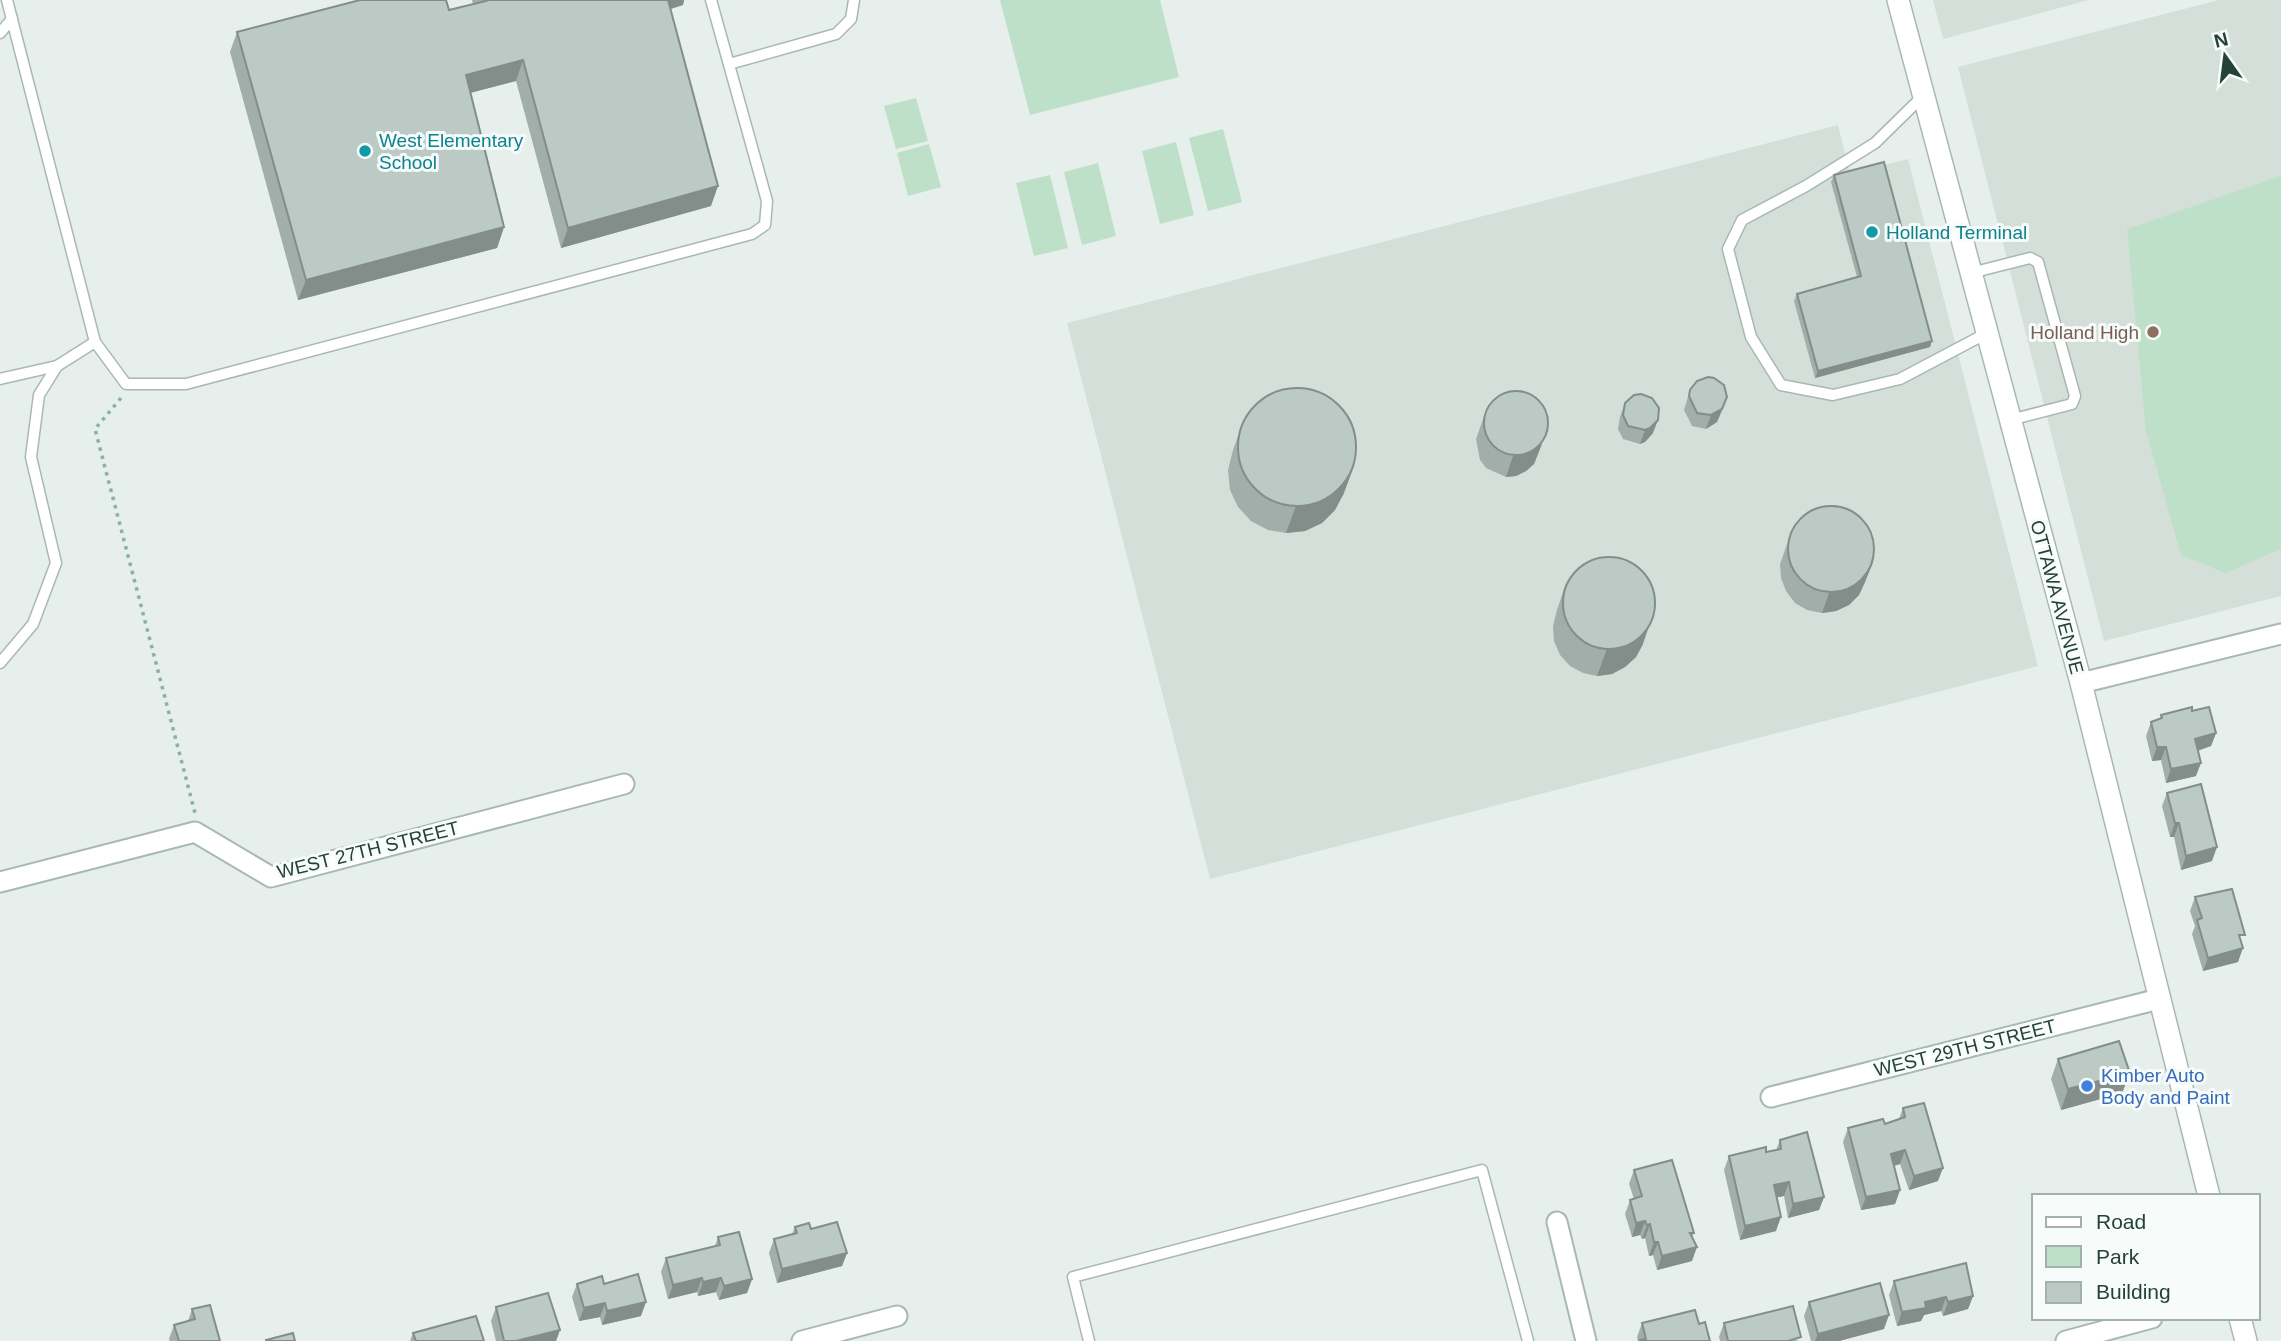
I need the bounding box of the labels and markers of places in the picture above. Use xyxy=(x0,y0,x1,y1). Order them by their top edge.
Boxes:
place label: West Elementary School xyxy=(379,130,524,173)
marker: West Elementary School xyxy=(357,143,373,159)
place label: Holland Terminal xyxy=(1886,222,2027,243)
marker: Holland Terminal xyxy=(1864,224,1880,240)
place label: Holland High xyxy=(2030,322,2139,343)
marker: Holland High xyxy=(2145,324,2161,340)
place label: Kimber Auto Body and Paint xyxy=(2101,1065,2231,1108)
marker: Kimber Auto Body and Paint xyxy=(2079,1078,2095,1094)

